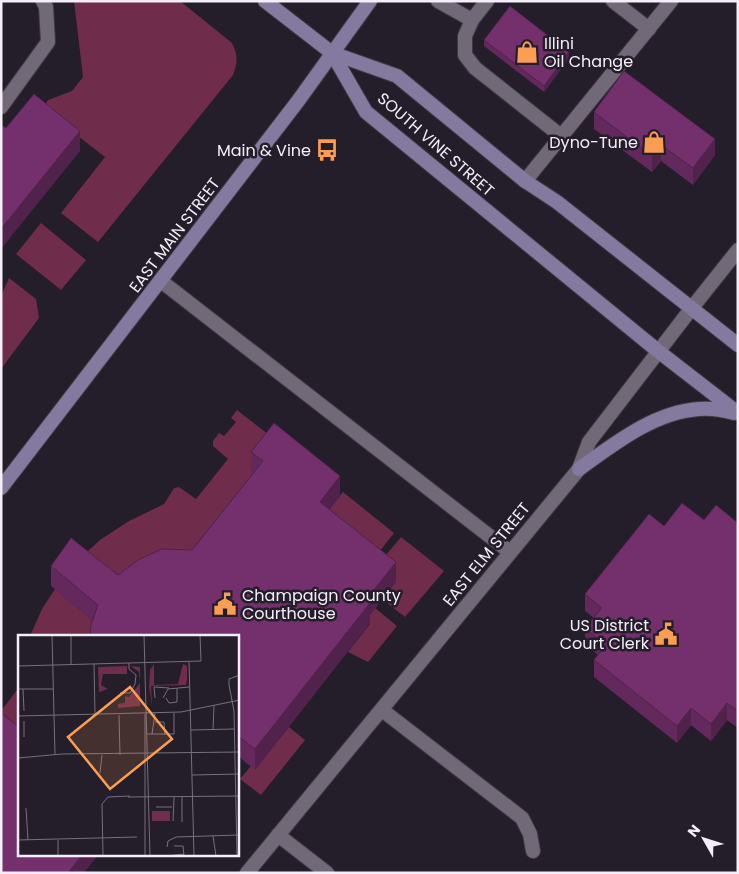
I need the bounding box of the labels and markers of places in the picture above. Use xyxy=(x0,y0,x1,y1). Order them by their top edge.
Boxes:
place label: Illini Oil Change xyxy=(544,32,633,73)
shop icon: Illini Oil Change xyxy=(514,39,540,65)
shop icon: Dyno-Tune xyxy=(641,129,667,155)
place label: Dyno-Tune xyxy=(549,131,638,154)
bus stop icon: Main & Vine xyxy=(314,137,340,163)
place label: Main & Vine xyxy=(217,139,311,162)
place label: Champaign County Courthouse xyxy=(242,584,401,625)
public building icon: Champaign County Courthouse xyxy=(212,591,238,617)
place label: US District Court Clerk xyxy=(560,614,650,655)
public building icon: US District Court Clerk xyxy=(653,621,679,647)

